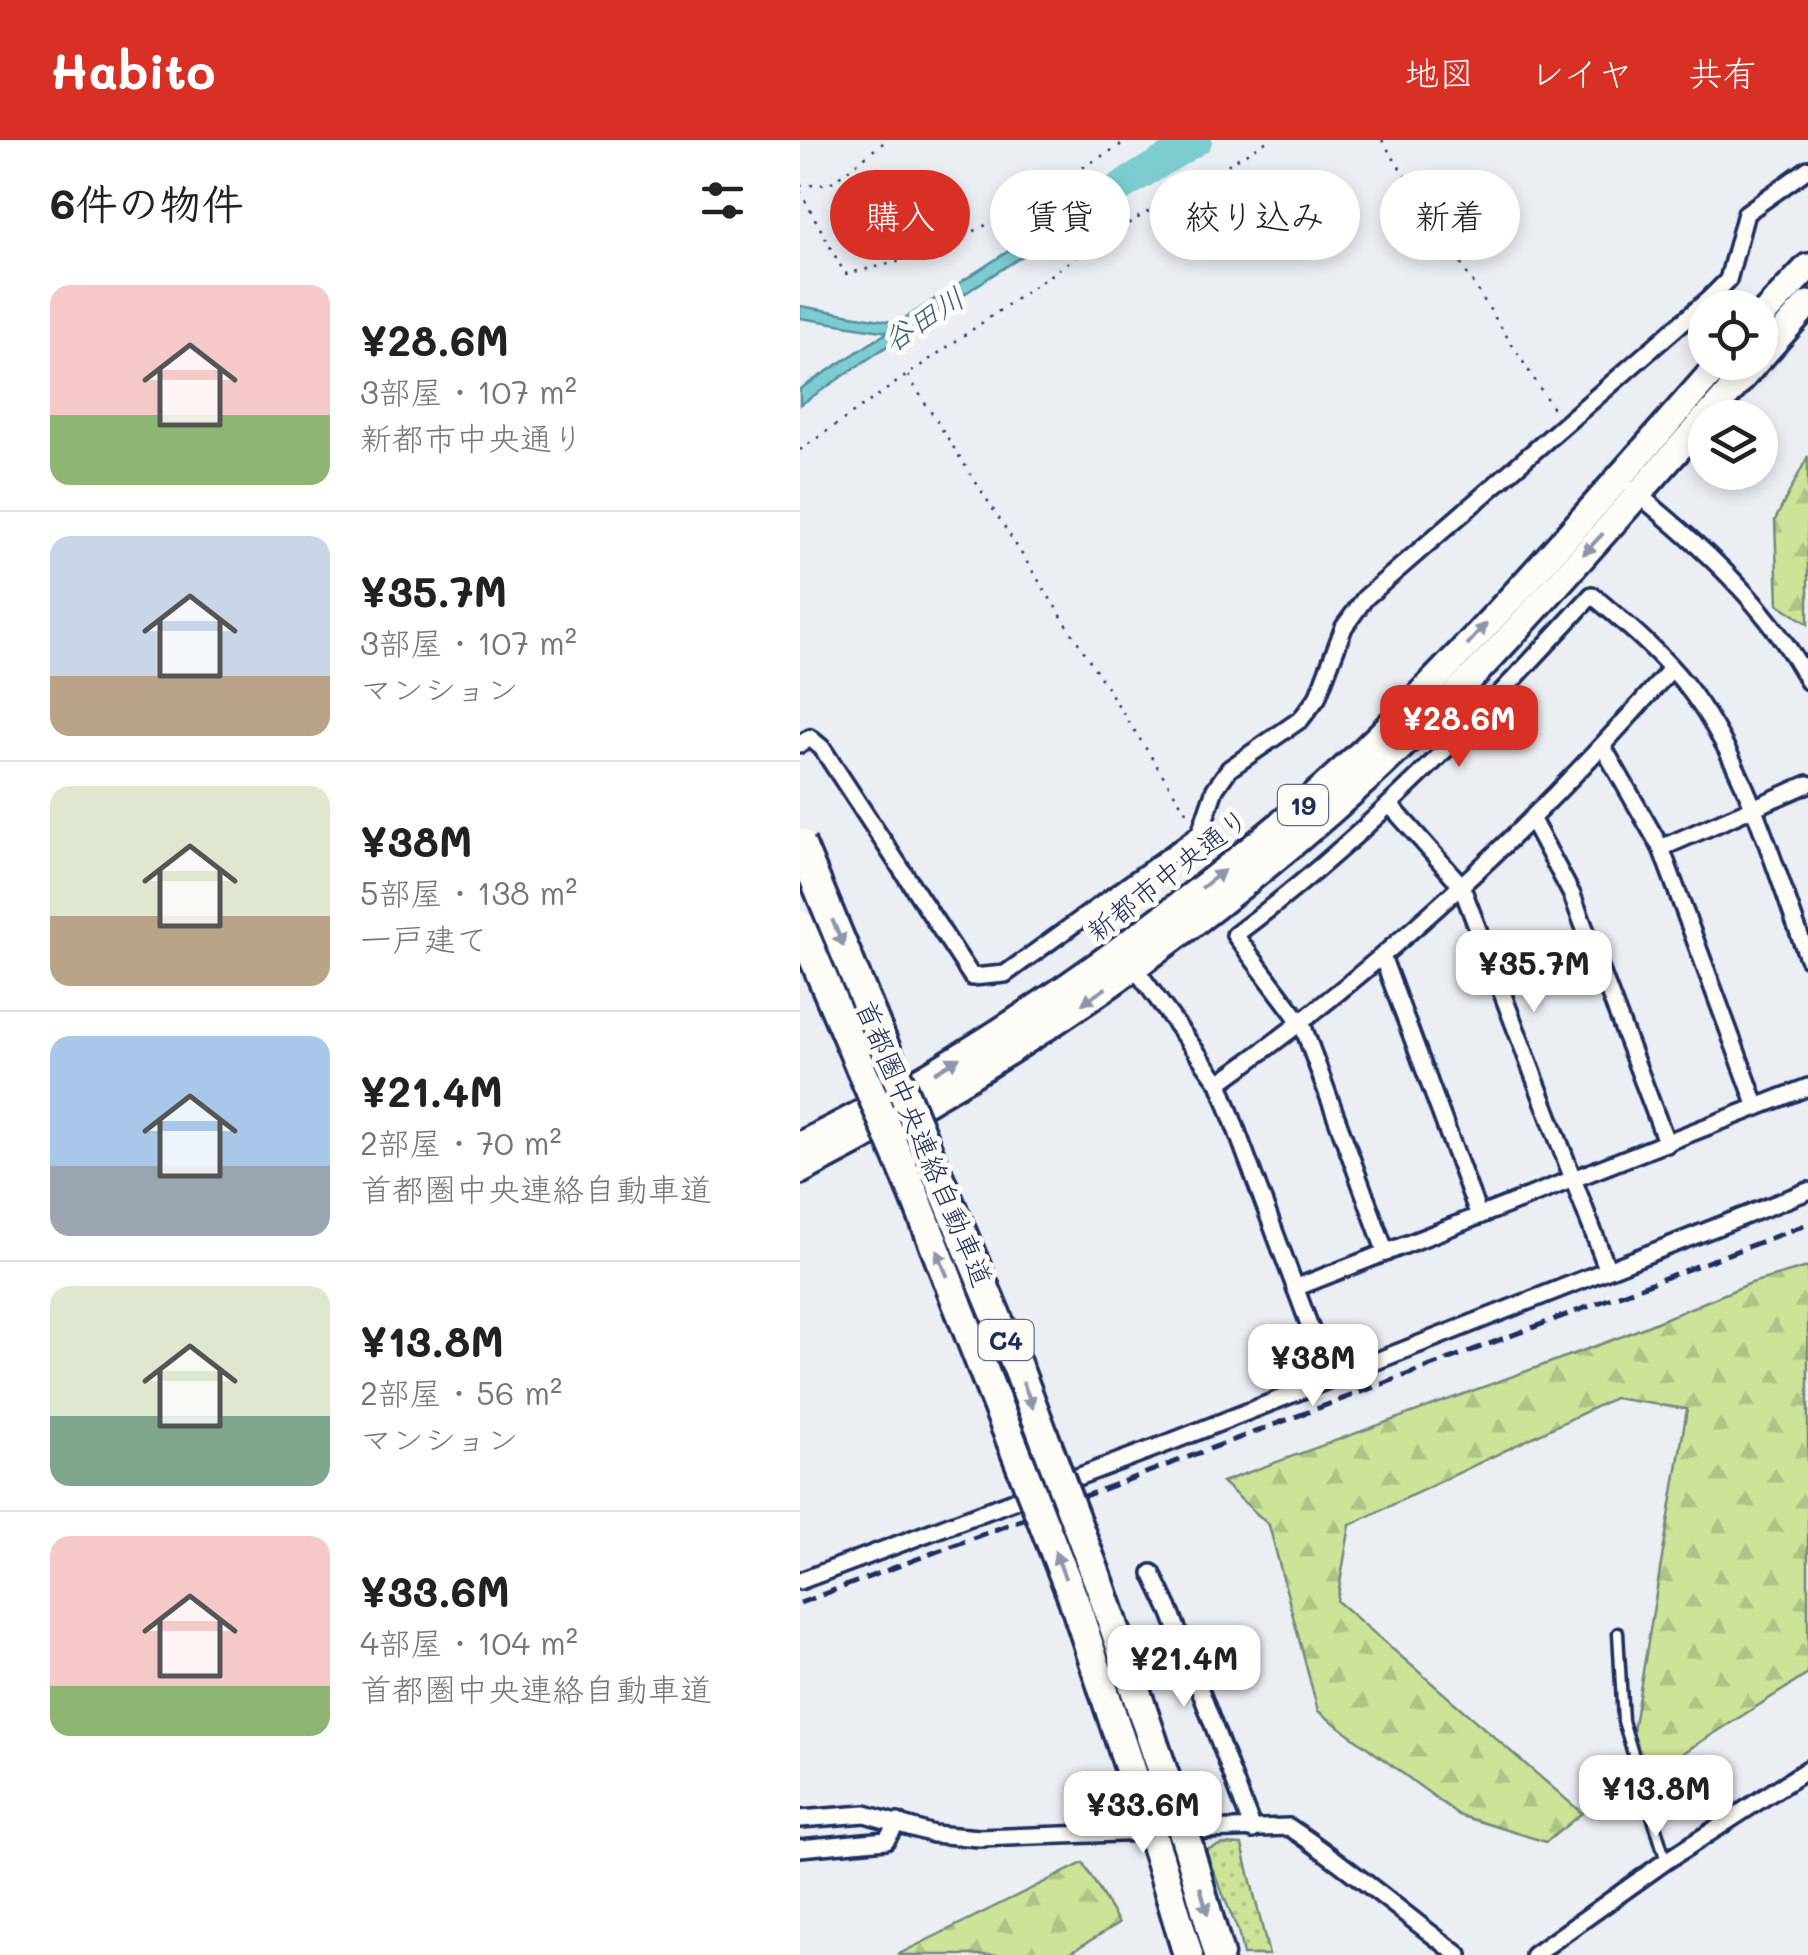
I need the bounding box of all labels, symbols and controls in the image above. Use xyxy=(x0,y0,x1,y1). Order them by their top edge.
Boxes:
text: Habito xyxy=(50,39,215,101)
text: 地図 xyxy=(1404,49,1474,95)
text: レイヤ xyxy=(1529,49,1633,95)
text: 共有 xyxy=(1688,49,1758,95)
chip: 購入 xyxy=(830,170,970,260)
chip: 賃貸 xyxy=(990,170,1130,260)
chip: 絞り込み xyxy=(1150,170,1360,260)
chip: 新着 xyxy=(1380,170,1520,260)
icon: filters xyxy=(695,173,750,228)
text: 6件の物件 xyxy=(50,175,243,230)
water label: 谷田川 xyxy=(874,277,972,359)
map controls xyxy=(1688,290,1778,490)
button: locate xyxy=(1688,290,1778,380)
text: ¥28.6M xyxy=(360,312,509,367)
icon: home xyxy=(130,325,250,445)
text: 3部屋 · 107 m² xyxy=(360,370,577,412)
button: layers xyxy=(1688,400,1778,490)
text: 新都市中央通り xyxy=(360,416,584,458)
one-way arrow xyxy=(1582,532,1605,556)
text: ¥35.7M xyxy=(360,563,508,618)
icon: home xyxy=(130,576,250,696)
text: 3部屋 · 107 m² xyxy=(360,621,577,663)
one-way arrow xyxy=(1465,622,1487,647)
text: マンション xyxy=(360,667,519,709)
pin: ¥28.6M xyxy=(1378,685,1540,770)
text: ¥28.6M xyxy=(1402,696,1516,738)
road number: 19 xyxy=(1278,785,1328,825)
street label: 新都市中央通り xyxy=(1079,799,1255,949)
text: ¥38M xyxy=(360,813,473,868)
icon: home xyxy=(130,826,250,946)
one-way arrow xyxy=(1200,869,1226,889)
text: 5部屋 · 138 m² xyxy=(360,871,577,913)
text: 一戸建て xyxy=(360,917,488,959)
one-way arrow xyxy=(830,918,846,948)
pin: ¥35.7M xyxy=(1453,930,1615,1015)
text: ¥35.7M xyxy=(1478,941,1590,983)
one-way arrow xyxy=(1081,986,1108,1005)
street label: 首都圏中央連絡自動車道 xyxy=(848,994,1002,1292)
one-way arrow xyxy=(933,1057,961,1074)
text: ¥21.4M xyxy=(360,1063,503,1118)
icon: home xyxy=(130,1076,250,1196)
text: 2部屋 · 70 m² xyxy=(360,1121,562,1163)
text: 首都圏中央連絡自動車道 xyxy=(360,1167,712,1209)
one-way arrow xyxy=(933,1248,949,1278)
text: ¥13.8M xyxy=(360,1313,504,1368)
road number: C4 xyxy=(978,1320,1034,1360)
pin: ¥38M xyxy=(1254,1324,1372,1409)
icon: home xyxy=(130,1326,250,1446)
text: ¥38M xyxy=(1270,1335,1356,1377)
text: 2部屋 · 56 m² xyxy=(360,1371,562,1413)
one-way arrow xyxy=(1021,1381,1036,1411)
text: マンション xyxy=(360,1417,519,1459)
one-way arrow xyxy=(1052,1550,1068,1580)
text: ¥33.6M xyxy=(360,1563,510,1618)
icon: home xyxy=(130,1576,250,1696)
text: 4部屋 · 104 m² xyxy=(360,1621,578,1663)
pin: ¥21.4M xyxy=(1103,1625,1265,1710)
text: ¥21.4M xyxy=(1129,1636,1239,1678)
text: 首都圏中央連絡自動車道 xyxy=(360,1667,712,1709)
pin: ¥13.8M xyxy=(1575,1755,1737,1840)
text: ¥13.8M xyxy=(1601,1766,1711,1808)
pin: ¥33.6M xyxy=(1062,1771,1224,1856)
text: ¥33.6M xyxy=(1086,1782,1200,1824)
one-way arrow xyxy=(1196,1885,1212,1916)

